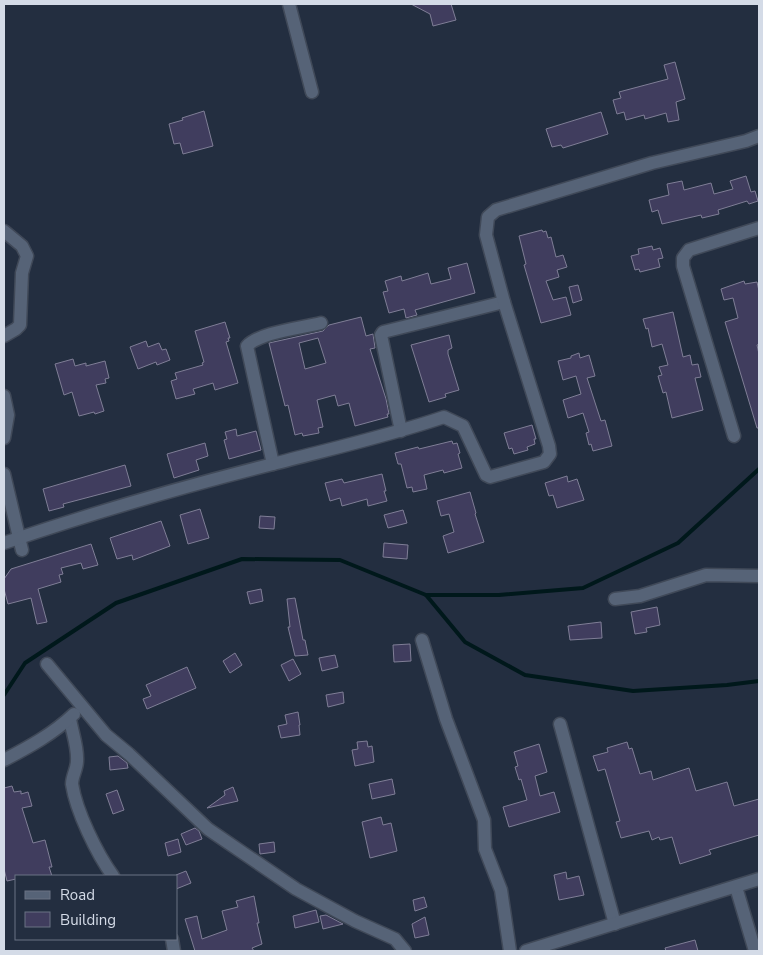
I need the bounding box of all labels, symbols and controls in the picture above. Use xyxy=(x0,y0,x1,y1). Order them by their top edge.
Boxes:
legend xyxy=(15,875,178,940)
text: Road xyxy=(60,885,95,905)
text: Building xyxy=(60,910,116,930)

